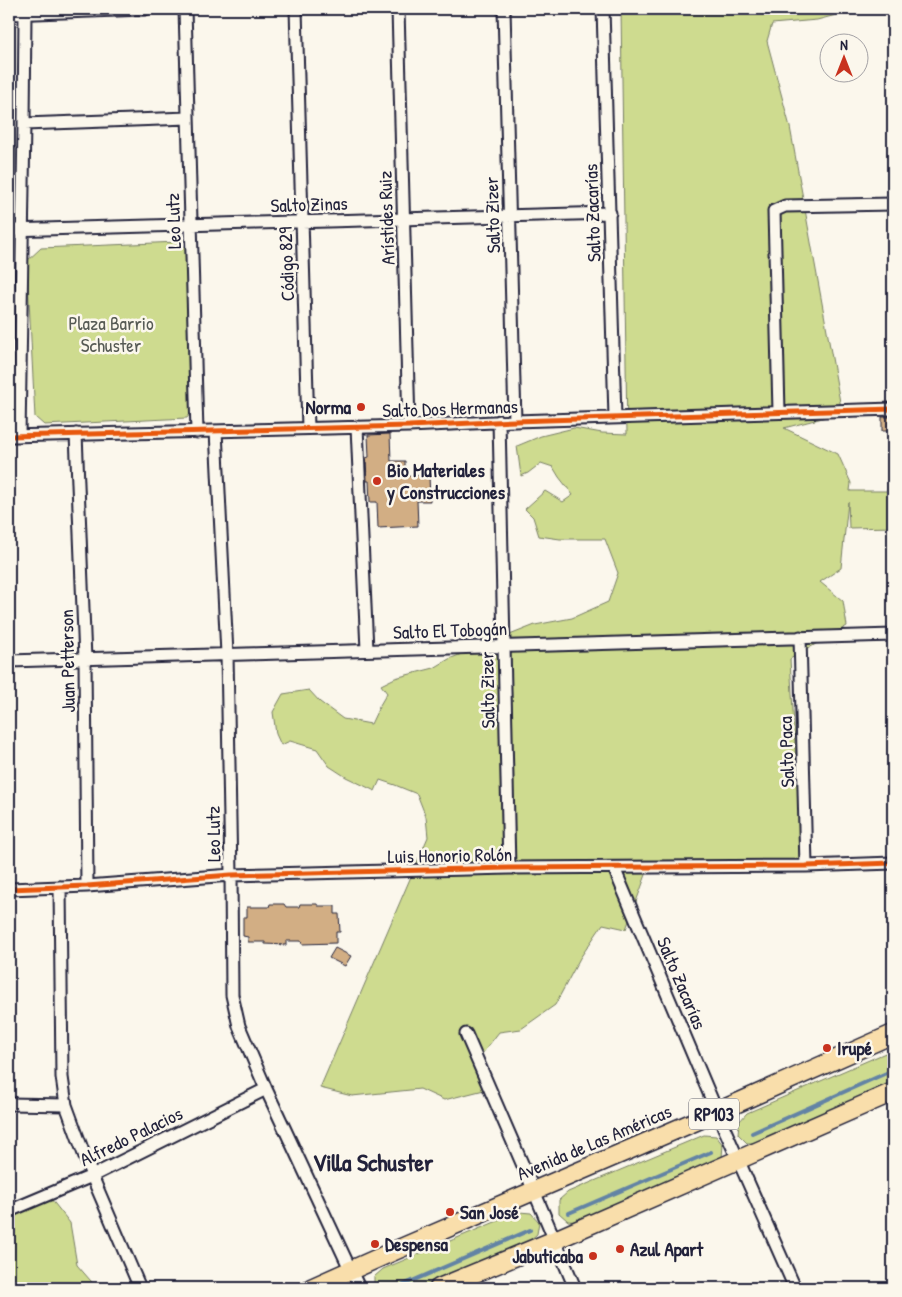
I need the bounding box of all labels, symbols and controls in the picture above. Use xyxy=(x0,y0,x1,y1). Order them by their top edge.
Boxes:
north arrow xyxy=(820,32,870,82)
text: N xyxy=(840,35,848,54)
street label: Salto Zacarías xyxy=(577,164,607,262)
street label: Arístides Ruiz xyxy=(371,170,401,266)
street label: Salto Zizer xyxy=(478,176,506,254)
street label: Salto Zinas xyxy=(270,190,348,218)
street label: Leo Lutz xyxy=(159,193,187,249)
street label: Código 829 xyxy=(272,226,300,302)
park label: Plaza Barrio Schuster xyxy=(68,310,154,358)
street label: Salto Dos Hermanas xyxy=(382,393,518,423)
place label: Norma xyxy=(306,394,352,420)
marker: Norma xyxy=(355,401,367,413)
place label: Bio Materiales y Construcciones xyxy=(386,457,506,506)
marker: Bio Materiales y Construcciones xyxy=(371,475,383,487)
street label: Juan Petterson xyxy=(53,609,81,713)
street label: Salto El Tobogán xyxy=(393,615,507,645)
street label: Salto Zizer xyxy=(473,651,501,729)
street label: Salto Paca xyxy=(772,715,800,788)
street label: Leo Lutz xyxy=(200,806,226,862)
street label: Luis Honorio Rolón xyxy=(387,841,513,869)
street label: Salto Zacarías xyxy=(651,933,713,1033)
place label: Irupé xyxy=(837,1035,873,1062)
marker: Irupé xyxy=(821,1042,833,1054)
street label: Avenida de Las Américas xyxy=(513,1098,675,1186)
road number: RP103 xyxy=(689,1098,739,1130)
street label: Alfredo Palacios xyxy=(75,1100,187,1172)
district label: Villa Schuster xyxy=(313,1146,434,1178)
place label: San José xyxy=(460,1199,519,1225)
marker: San José xyxy=(444,1206,456,1218)
place label: Despensa xyxy=(385,1231,448,1258)
place label: Azul Apart xyxy=(630,1236,705,1263)
marker: Despensa xyxy=(369,1238,381,1250)
place label: Jabuticaba xyxy=(512,1243,584,1269)
marker: Azul Apart xyxy=(614,1243,626,1255)
marker: Jabuticaba xyxy=(587,1250,599,1262)

